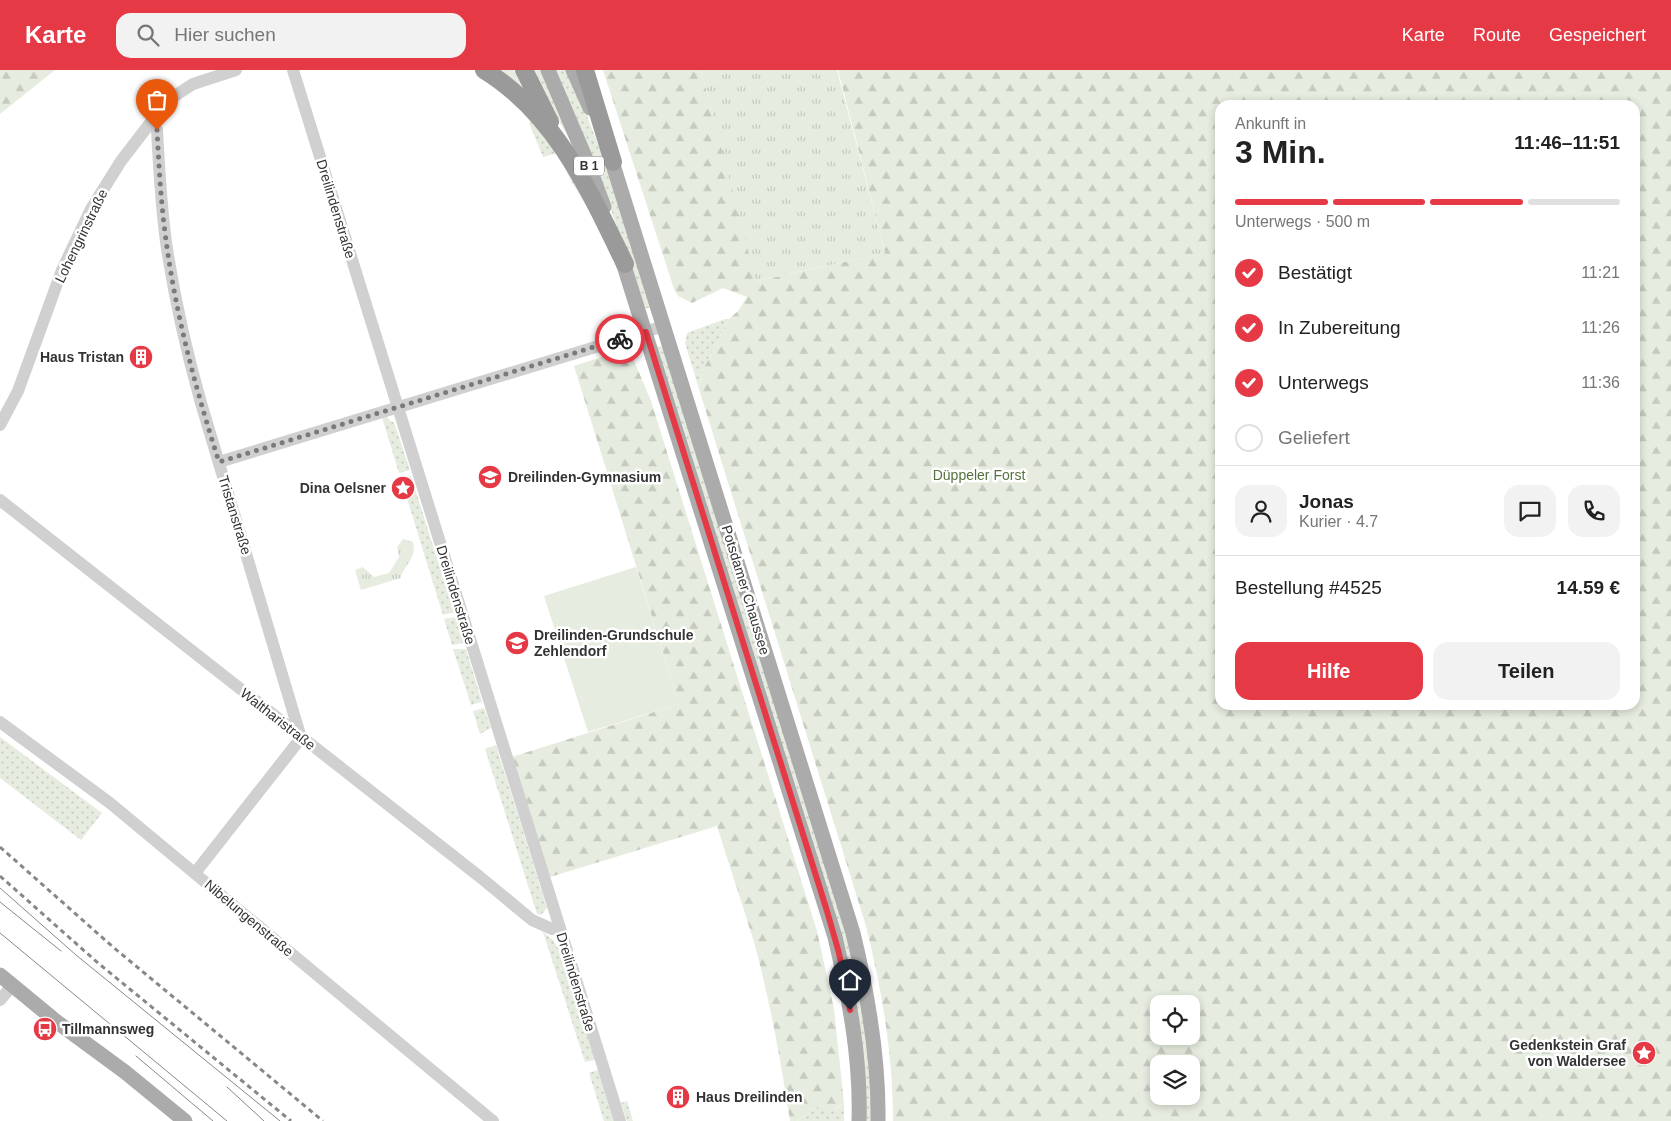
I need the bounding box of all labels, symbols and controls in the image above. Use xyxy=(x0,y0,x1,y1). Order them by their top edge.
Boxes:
search box xyxy=(116,13,466,58)
text: Karte xyxy=(25,21,86,48)
icon: search xyxy=(134,21,162,49)
text: Hier suchen xyxy=(174,24,276,45)
text: Karte xyxy=(1402,25,1445,45)
text: Route xyxy=(1473,25,1521,45)
text: Gespeichert xyxy=(1549,25,1646,45)
pin xyxy=(136,79,178,130)
icon: bag xyxy=(143,86,171,114)
text: Ankunft in xyxy=(1235,115,1306,132)
text: 11:46–11:51 xyxy=(1514,132,1620,153)
text: 3 Min. xyxy=(1235,134,1326,170)
road number: B 1 xyxy=(574,156,604,175)
street label: Dreilindenstraße xyxy=(313,158,359,261)
street label: Lohengrinstraße xyxy=(51,186,111,285)
text: Unterwegs · 500 m xyxy=(1235,213,1370,230)
icon: check xyxy=(1235,259,1263,287)
text: Bestätigt xyxy=(1278,262,1352,283)
text: 11:21 xyxy=(1581,264,1620,281)
courier xyxy=(595,314,645,364)
icon: check xyxy=(1235,314,1263,342)
text: In Zubereitung xyxy=(1278,317,1401,338)
text: 11:26 xyxy=(1581,319,1620,336)
icon: bike xyxy=(606,325,634,353)
building icon: Haus Tristan xyxy=(128,344,154,370)
place label: Haus Tristan xyxy=(40,349,124,365)
icon: check xyxy=(1235,369,1263,397)
text: Unterwegs xyxy=(1278,372,1369,393)
text: 11:36 xyxy=(1581,374,1620,391)
text: Geliefert xyxy=(1278,427,1350,448)
school or university icon: Dreilinden-Gymnasium xyxy=(477,464,503,490)
park label: Düppeler Forst xyxy=(933,467,1025,483)
place label: Dreilinden-Gymnasium xyxy=(508,469,661,485)
street label: Tristanstraße xyxy=(215,473,255,557)
place icon: Dina Oelsner xyxy=(390,475,416,501)
place label: Dina Oelsner xyxy=(300,480,387,496)
button: person xyxy=(1235,485,1287,537)
button: chat xyxy=(1504,485,1556,537)
button: phone xyxy=(1568,485,1620,537)
text: Jonas xyxy=(1299,491,1354,512)
text: Kurier · 4.7 xyxy=(1299,513,1378,530)
street label: Potsdamer Chaussee xyxy=(719,523,773,657)
street label: Dreilindenstraße xyxy=(433,544,479,647)
text: Bestellung #4525 xyxy=(1235,577,1382,598)
text: 14.59 € xyxy=(1557,577,1620,598)
place label: Dreilinden-Grundschule Zehlendorf xyxy=(534,627,694,659)
school or university icon: Dreilinden-Grundschule Zehlendorf xyxy=(504,630,530,656)
button: Hilfe xyxy=(1235,642,1423,700)
button: Teilen xyxy=(1433,642,1620,700)
street label: Waltharistraße xyxy=(237,685,319,753)
street label: Nibelungenstraße xyxy=(202,876,297,960)
street label: Dreilindenstraße xyxy=(553,931,599,1034)
pin xyxy=(829,959,871,1010)
icon: home xyxy=(836,966,864,994)
map controls xyxy=(1150,995,1200,1105)
button: locate xyxy=(1150,995,1200,1045)
bus stop icon: Tillmannsweg xyxy=(32,1016,58,1042)
place label: Tillmannsweg xyxy=(62,1021,154,1037)
place label: Gedenkstein Graf von Waldersee xyxy=(1509,1037,1626,1069)
place icon: Gedenkstein Graf von Waldersee xyxy=(1631,1040,1657,1066)
button: layers xyxy=(1150,1055,1200,1105)
building icon: Haus Dreilinden xyxy=(665,1084,691,1110)
place label: Haus Dreilinden xyxy=(696,1089,803,1105)

